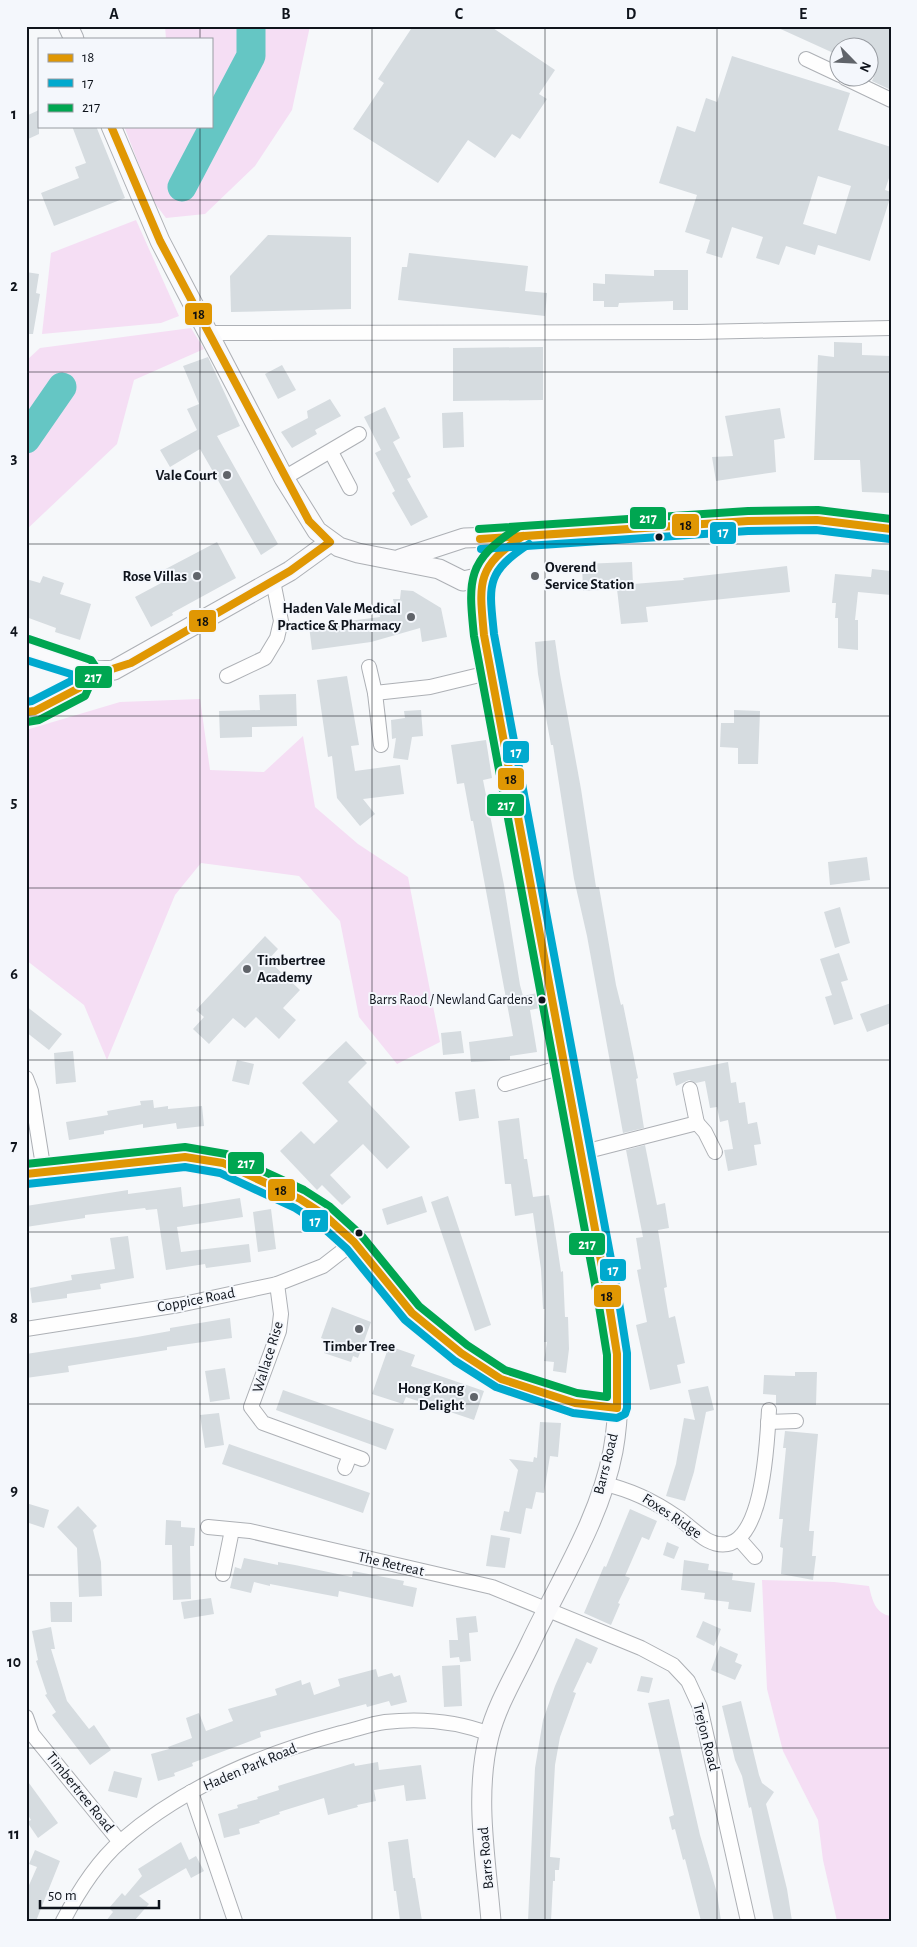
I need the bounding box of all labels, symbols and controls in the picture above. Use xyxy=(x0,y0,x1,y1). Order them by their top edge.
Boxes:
text: A xyxy=(109,6,119,22)
text: B xyxy=(281,6,291,22)
text: C xyxy=(455,6,464,22)
text: D xyxy=(626,6,637,22)
text: E xyxy=(799,6,807,22)
legend xyxy=(38,38,212,128)
north arrow xyxy=(830,38,880,88)
text: 18 xyxy=(82,50,94,65)
text: N xyxy=(857,60,873,74)
text: 17 xyxy=(82,76,93,91)
text: 217 xyxy=(82,100,100,115)
text: 1 xyxy=(11,106,17,122)
text: 2 xyxy=(10,278,18,294)
line badge: 18 xyxy=(184,302,213,326)
text: 18 xyxy=(193,308,205,322)
text: 3 xyxy=(11,450,18,466)
place label: Vale Court xyxy=(156,468,217,483)
marker: Vale Court xyxy=(221,469,233,481)
line badge: 217 xyxy=(629,506,667,530)
text: 217 xyxy=(639,512,657,526)
line badge: 18 xyxy=(671,513,700,537)
text: 18 xyxy=(680,519,692,533)
line badge: 17 xyxy=(709,521,737,545)
text: 17 xyxy=(717,526,729,540)
unlabelled marker xyxy=(654,532,664,542)
place label: Overend Service Station xyxy=(545,560,634,592)
place label: Rose Villas xyxy=(123,569,187,584)
marker: Rose Villas xyxy=(191,570,203,582)
marker: Overend Service Station xyxy=(529,570,541,582)
place label: Haden Vale Medical Practice & Pharmacy xyxy=(277,601,401,633)
line badge: 18 xyxy=(188,609,217,633)
marker: Haden Vale Medical Practice & Pharmacy xyxy=(405,611,417,623)
text: 18 xyxy=(197,615,209,629)
text: 4 xyxy=(10,622,18,638)
line badge: 217 xyxy=(74,665,113,689)
text: 217 xyxy=(84,671,102,685)
line badge: 17 xyxy=(502,740,530,764)
text: 17 xyxy=(510,746,522,760)
line badge: 18 xyxy=(497,767,525,791)
text: 18 xyxy=(505,773,517,787)
line badge: 217 xyxy=(486,793,525,817)
text: 5 xyxy=(11,794,18,810)
text: 217 xyxy=(497,799,515,813)
place label: Timbertree Academy xyxy=(257,953,325,985)
marker: Timbertree Academy xyxy=(241,963,253,975)
text: 6 xyxy=(10,966,18,982)
place label: Barrs Raod / Newland Gardens xyxy=(369,993,533,1007)
marker: Barrs Raod / Newland Gardens xyxy=(537,995,547,1005)
text: 7 xyxy=(11,1138,18,1154)
line badge: 217 xyxy=(227,1151,265,1175)
text: 217 xyxy=(237,1157,255,1171)
line badge: 18 xyxy=(267,1178,296,1202)
text: 18 xyxy=(275,1184,287,1198)
line badge: 17 xyxy=(301,1209,329,1233)
text: 17 xyxy=(309,1215,321,1229)
unlabelled marker xyxy=(354,1228,364,1238)
line badge: 217 xyxy=(568,1232,606,1256)
text: 217 xyxy=(578,1238,596,1252)
line badge: 17 xyxy=(599,1258,627,1282)
text: 17 xyxy=(607,1264,619,1278)
line badge: 18 xyxy=(593,1284,622,1308)
street label: Coppice Road xyxy=(156,1285,236,1315)
text: 18 xyxy=(601,1290,613,1304)
text: 8 xyxy=(10,1310,18,1326)
street label: Wallace Rise xyxy=(250,1320,286,1394)
marker: Timber Tree xyxy=(353,1323,365,1335)
place label: Timber Tree xyxy=(323,1339,395,1354)
place label: Hong Kong Delight xyxy=(398,1381,464,1413)
marker: Hong Kong Delight xyxy=(468,1391,480,1403)
street label: Barrs Road xyxy=(591,1432,621,1496)
text: 9 xyxy=(10,1482,18,1498)
street label: Foxes Ridge xyxy=(640,1491,705,1541)
street label: The Retreat xyxy=(357,1549,426,1579)
text: 10 xyxy=(7,1654,21,1670)
street label: Trejon Road xyxy=(690,1702,722,1773)
street label: Haden Park Road xyxy=(201,1740,299,1793)
street label: Timbertree Road xyxy=(43,1749,117,1835)
text: 11 xyxy=(8,1826,20,1842)
street label: Barrs Road xyxy=(476,1826,496,1890)
scale bar xyxy=(40,1877,159,1909)
text: 50 m xyxy=(48,1888,77,1903)

